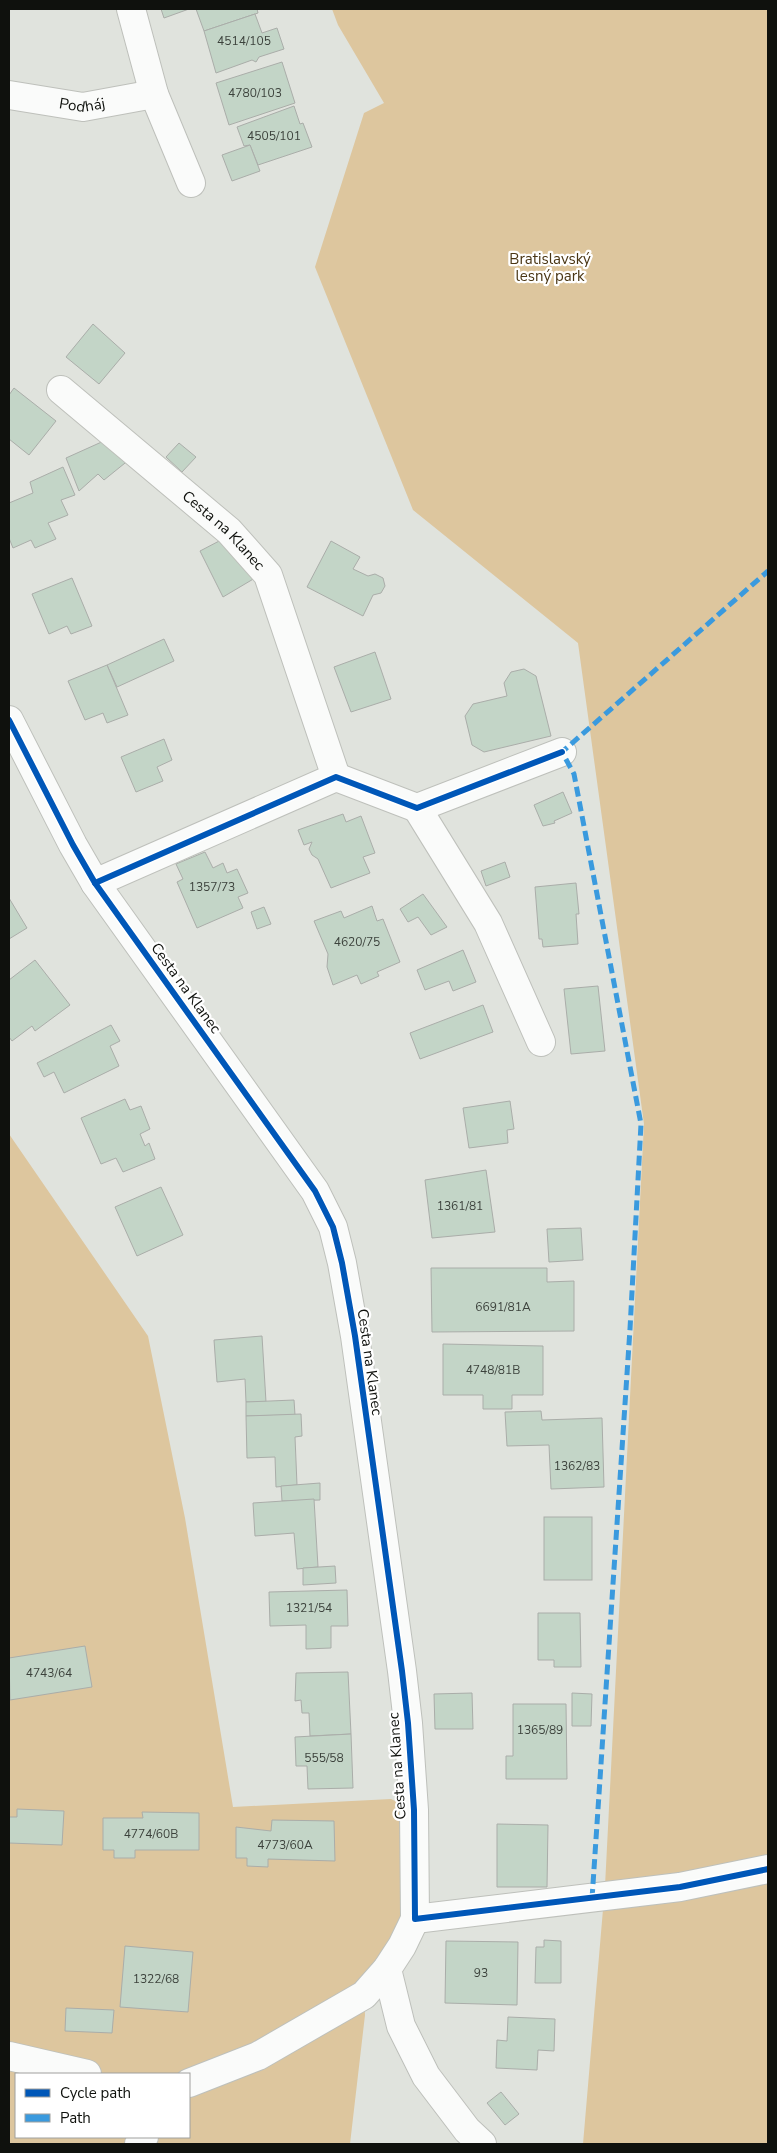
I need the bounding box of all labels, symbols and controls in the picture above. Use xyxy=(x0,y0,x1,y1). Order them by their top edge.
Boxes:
house number: 4514/105 xyxy=(217,33,271,49)
house number: 4780/103 xyxy=(228,85,282,101)
street label: Podháj xyxy=(58,93,107,117)
house number: 4505/101 xyxy=(247,128,301,144)
park label: Bratislavský lesný park xyxy=(509,249,591,286)
street label: Cesta na Klanec xyxy=(178,486,269,575)
house number: 1357/73 xyxy=(189,879,235,895)
house number: 4620/75 xyxy=(334,934,380,950)
street label: Cesta na Klanec xyxy=(146,939,226,1037)
house number: 1361/81 xyxy=(437,1198,483,1214)
house number: 6691/81A xyxy=(475,1299,531,1315)
street label: Cesta na Klanec xyxy=(353,1307,387,1417)
house number: 4748/81B xyxy=(466,1362,520,1378)
house number: 1362/83 xyxy=(554,1458,600,1474)
house number: 1321/54 xyxy=(286,1600,332,1616)
house number: 4743/64 xyxy=(26,1665,72,1681)
street label: Cesta na Klanec xyxy=(383,1712,411,1820)
house number: 1365/89 xyxy=(517,1722,563,1738)
house number: 555/58 xyxy=(304,1750,344,1766)
house number: 4774/60B xyxy=(124,1826,178,1842)
house number: 4773/60A xyxy=(257,1837,313,1853)
house number: 93 xyxy=(474,1965,488,1981)
house number: 1322/68 xyxy=(133,1971,179,1987)
legend xyxy=(15,2073,190,2138)
text: Cycle path xyxy=(60,2083,131,2103)
text: Path xyxy=(60,2108,91,2128)

